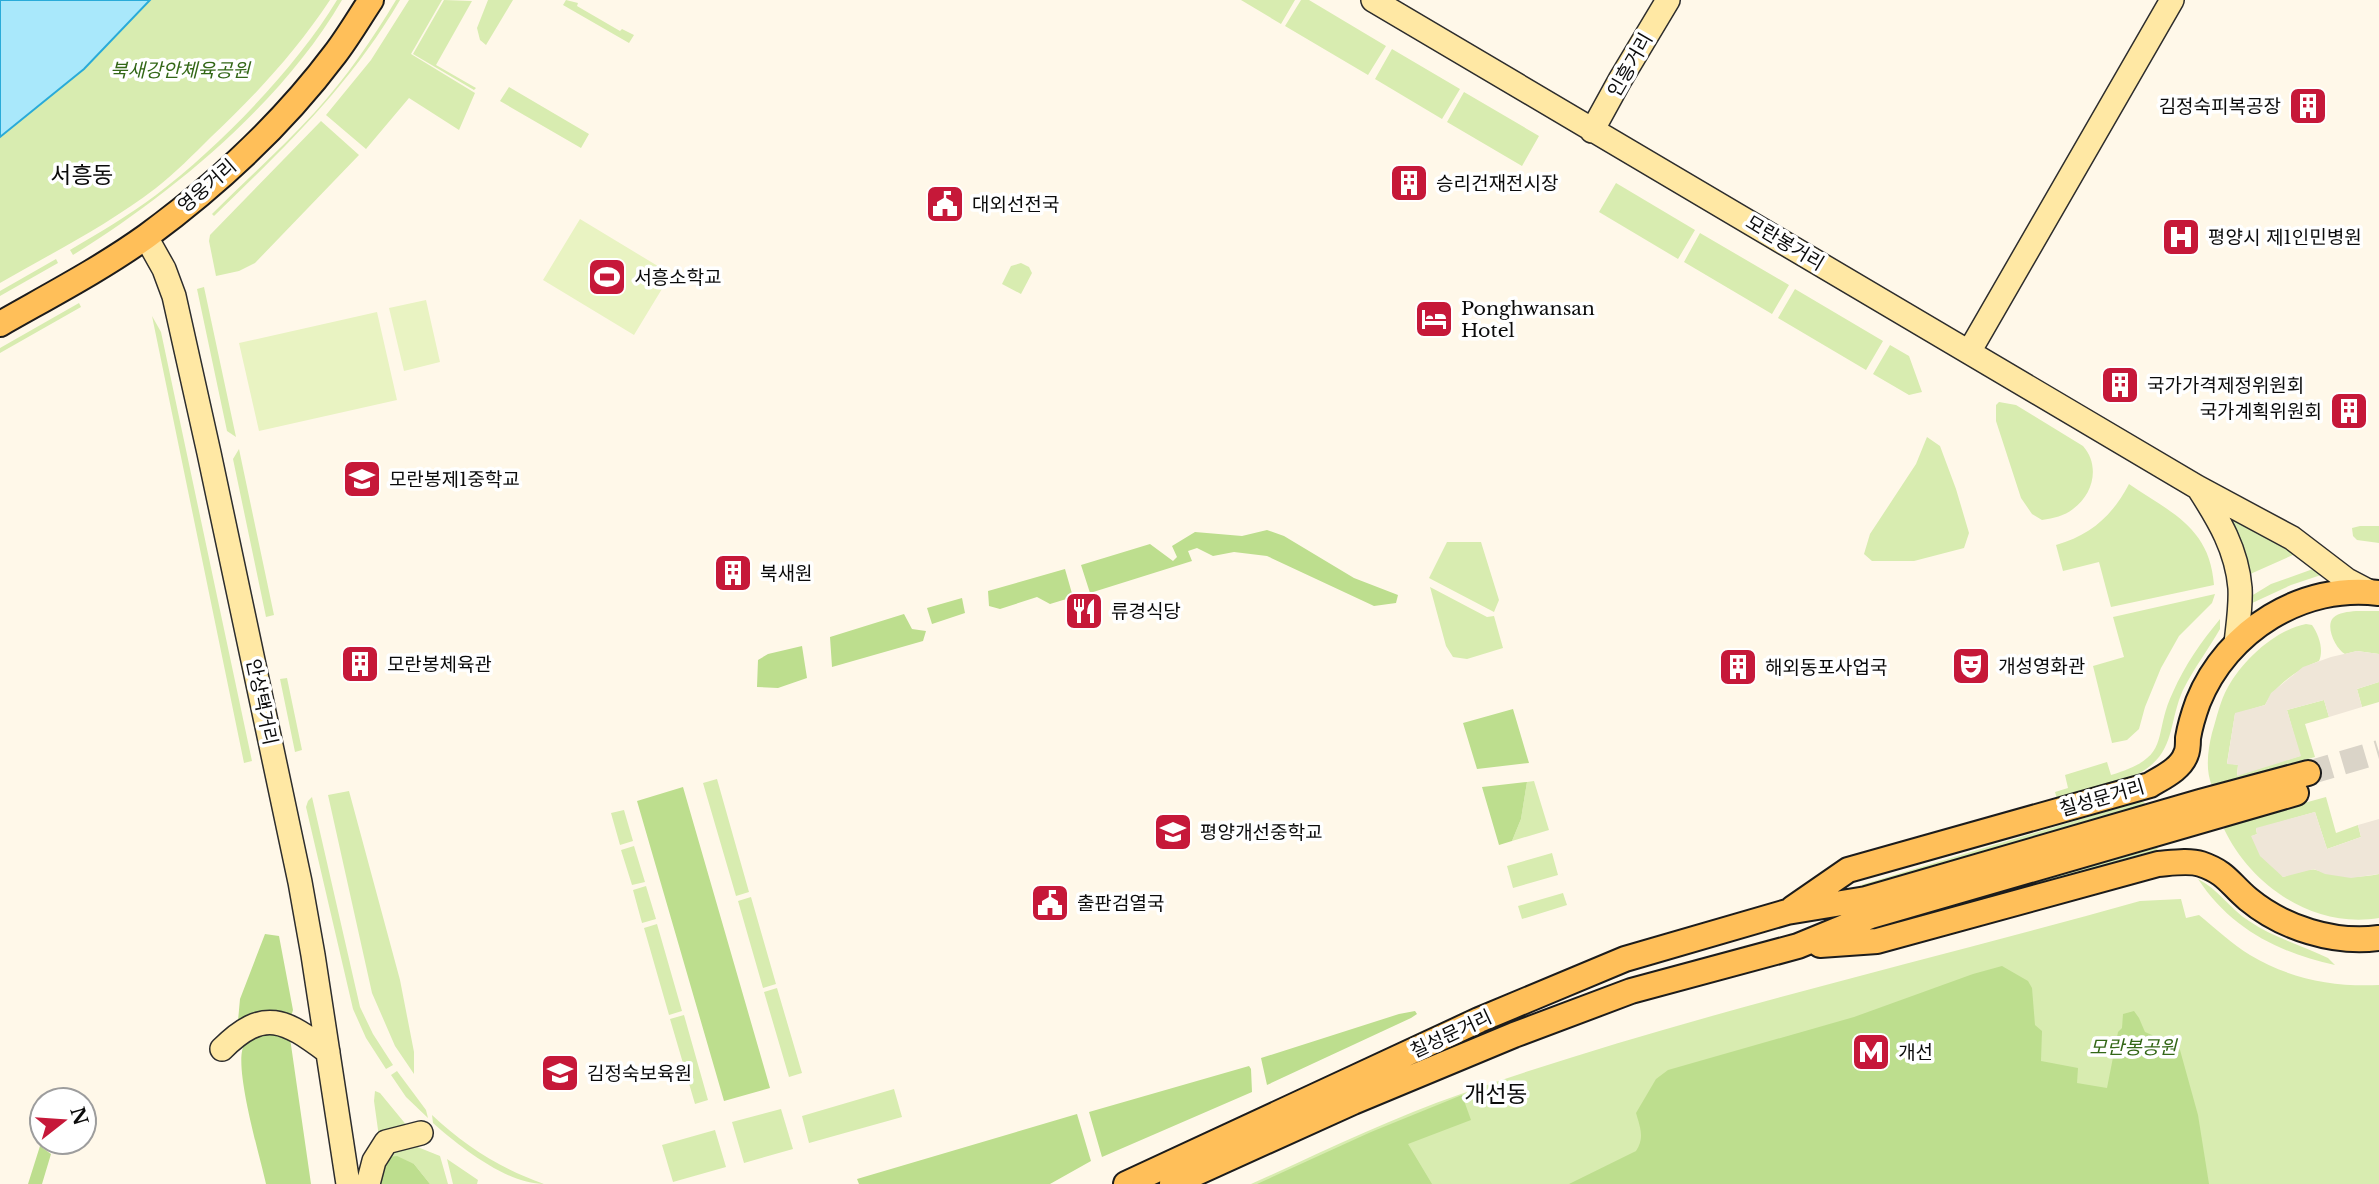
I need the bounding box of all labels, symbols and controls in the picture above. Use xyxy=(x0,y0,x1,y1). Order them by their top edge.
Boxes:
street label: 인흥거리 xyxy=(1603,29,1657,101)
park label: 북새강안체육공원 xyxy=(110,59,251,82)
building icon: 김정숙피복공장 xyxy=(2287,85,2329,127)
place label: 김정숙피복공장 xyxy=(2159,95,2281,118)
street label: 영웅거리 xyxy=(173,154,241,218)
district label: 서흥동 xyxy=(50,161,114,189)
building icon: 승리건재전시장 xyxy=(1388,162,1430,204)
place label: 승리건재전시장 xyxy=(1436,172,1558,195)
public building icon: 대외선전국 xyxy=(924,183,966,225)
place label: 대외선전국 xyxy=(972,193,1059,216)
street label: 모란봉거리 xyxy=(1742,211,1828,275)
hospital icon: 평양시 제1인민병원 xyxy=(2160,216,2202,258)
place label: 평양시 제1인민병원 xyxy=(2208,226,2362,249)
sports icon: 서흥소학교 xyxy=(586,256,628,298)
place label: 서흥소학교 xyxy=(634,266,721,289)
place label: Ponghwansan Hotel xyxy=(1461,297,1595,342)
hotel icon: Ponghwansan Hotel xyxy=(1413,298,1455,340)
building icon: 국가가격제정위원회 xyxy=(2099,364,2141,406)
place label: 국가가격제정위원회 xyxy=(2147,374,2304,397)
building icon: 국가계획위원회 xyxy=(2328,390,2370,432)
place label: 국가계획위원회 xyxy=(2200,400,2322,423)
school or university icon: 모란봉제1중학교 xyxy=(341,458,383,500)
place label: 모란봉제1중학교 xyxy=(389,468,520,491)
building icon: 북새원 xyxy=(712,552,754,594)
place label: 북새원 xyxy=(760,562,812,585)
restaurant icon: 류경식당 xyxy=(1063,590,1105,632)
place label: 류경식당 xyxy=(1111,600,1181,623)
building icon: 모란봉체육관 xyxy=(339,643,381,685)
theatre icon: 개성영화관 xyxy=(1950,645,1992,687)
building icon: 해외동포사업국 xyxy=(1717,646,1759,688)
place label: 모란봉체육관 xyxy=(387,653,492,676)
place label: 개성영화관 xyxy=(1998,655,2085,678)
place label: 해외동포사업국 xyxy=(1765,656,1887,679)
street label: 안상택거리 xyxy=(242,657,282,747)
street label: 칠성문거리 xyxy=(2057,775,2147,821)
school or university icon: 평양개선중학교 xyxy=(1152,811,1194,853)
place label: 평양개선중학교 xyxy=(1200,821,1322,844)
public building icon: 출판검열국 xyxy=(1029,882,1071,924)
place label: 출판검열국 xyxy=(1077,892,1164,915)
street label: 칠성문거리 xyxy=(1407,1005,1495,1063)
metro station icon: 개선 xyxy=(1850,1031,1892,1073)
park label: 모란봉공원 xyxy=(2089,1036,2178,1059)
place label: 개선 xyxy=(1898,1041,1933,1064)
school or university icon: 김정숙보육원 xyxy=(539,1052,581,1094)
place label: 김정숙보육원 xyxy=(587,1062,692,1085)
district label: 개선동 xyxy=(1464,1080,1528,1108)
north arrow xyxy=(28,1086,98,1156)
text: N xyxy=(65,1104,92,1128)

